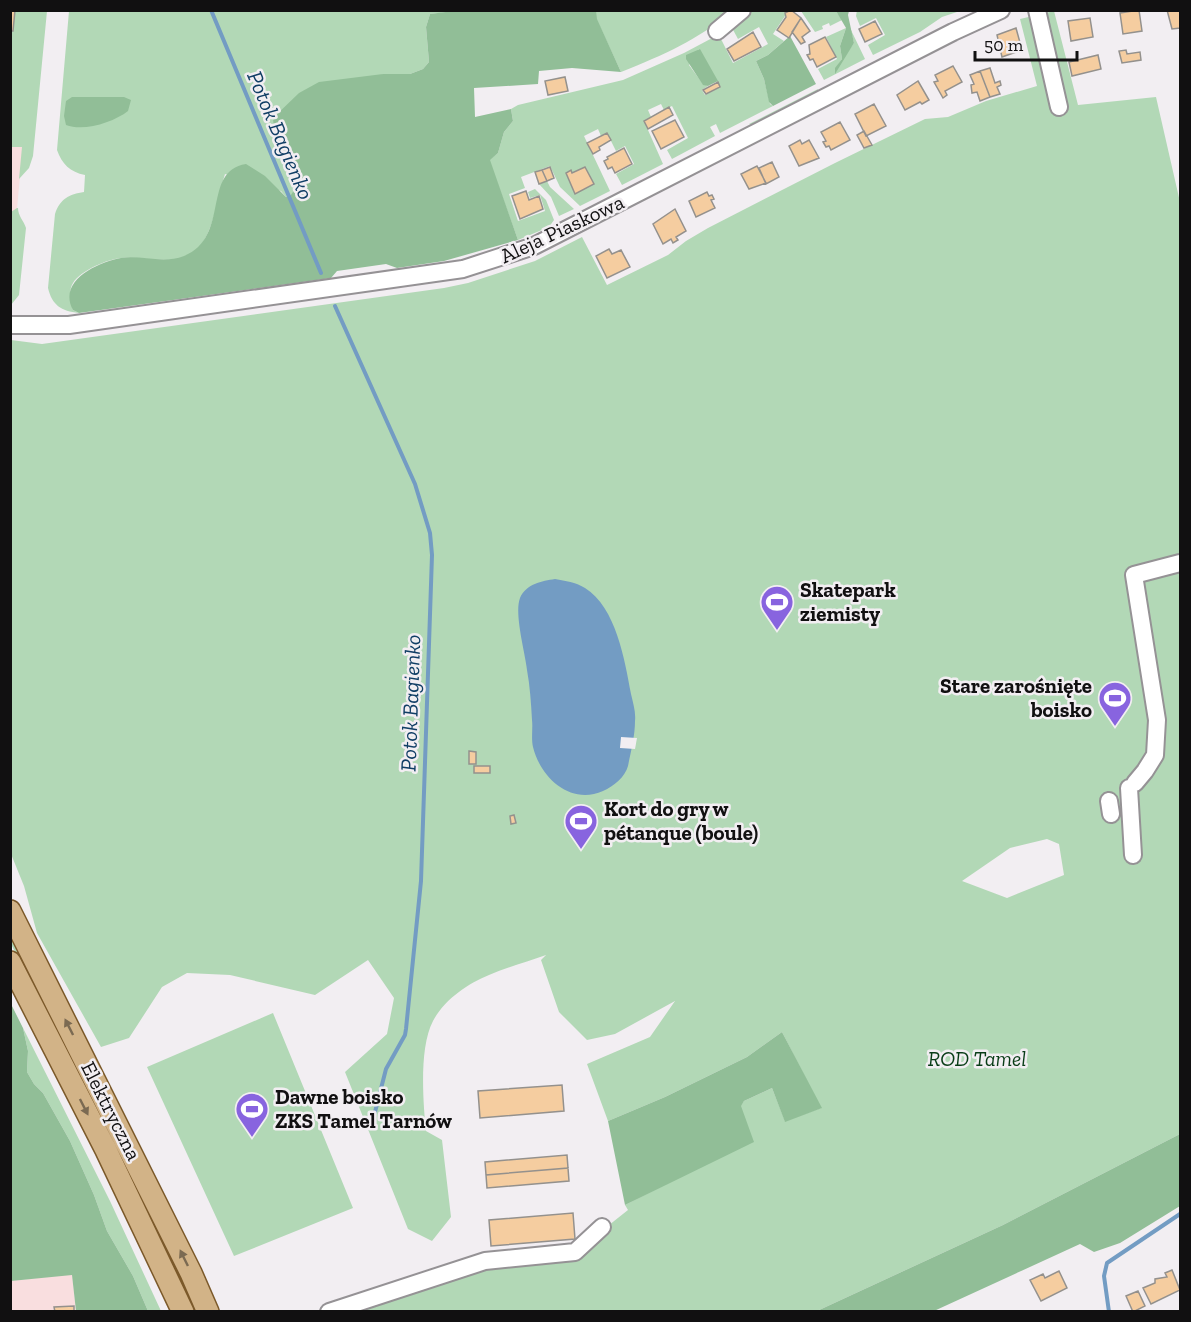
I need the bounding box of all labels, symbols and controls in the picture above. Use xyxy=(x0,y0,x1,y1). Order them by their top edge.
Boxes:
scale bar xyxy=(975,24,1077,62)
text: 50 m xyxy=(984,34,1024,56)
water label: Potok Bagienko xyxy=(241,67,320,204)
street label: Aleja Piaskowa xyxy=(496,189,628,269)
place label: Skatepark ziemisty xyxy=(800,577,896,626)
sports icon: Skatepark ziemisty xyxy=(759,584,795,631)
water label: Potok Bagienko xyxy=(395,634,426,772)
place label: Stare zarośnięte boisko xyxy=(940,673,1092,722)
sports icon: Stare zarośnięte boisko xyxy=(1097,680,1133,727)
place label: Kort do gry w pétanque (boule) xyxy=(604,796,758,845)
sports icon: Kort do gry w pétanque (boule) xyxy=(563,803,599,850)
one-way arrow xyxy=(64,1019,74,1036)
park label: ROD Tamel xyxy=(928,1046,1026,1071)
street label: Elektryczna xyxy=(76,1057,147,1164)
place label: Dawne boisko ZKS Tamel Tarnów xyxy=(275,1084,452,1133)
sports icon: Dawne boisko ZKS Tamel Tarnów xyxy=(234,1091,270,1138)
one-way arrow xyxy=(80,1099,89,1116)
one-way arrow xyxy=(179,1250,189,1267)

